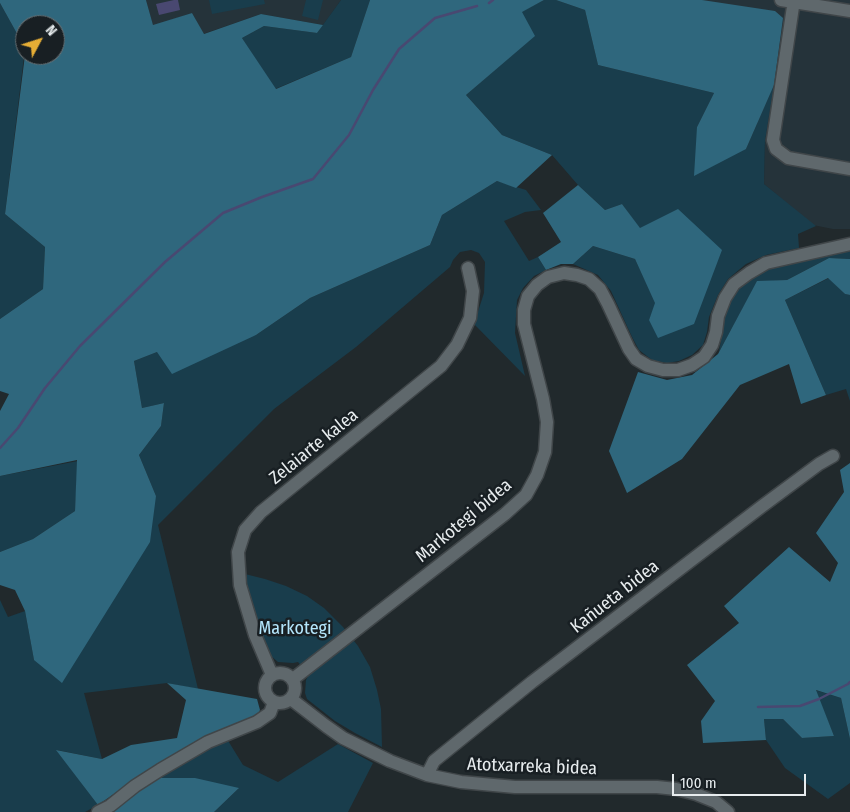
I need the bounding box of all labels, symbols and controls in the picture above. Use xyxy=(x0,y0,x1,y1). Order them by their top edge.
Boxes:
north arrow xyxy=(15,15,65,65)
text: N xyxy=(42,22,60,39)
street label: Zelaiarte kalea xyxy=(265,405,363,489)
street label: Markotegi bidea xyxy=(412,475,516,567)
street label: Kañueta bidea xyxy=(567,556,663,638)
park label: Markotegi xyxy=(258,618,332,640)
street label: Atotxarreka bidea xyxy=(467,754,597,780)
scale bar xyxy=(675,764,809,796)
text: 100 m xyxy=(680,774,717,792)

